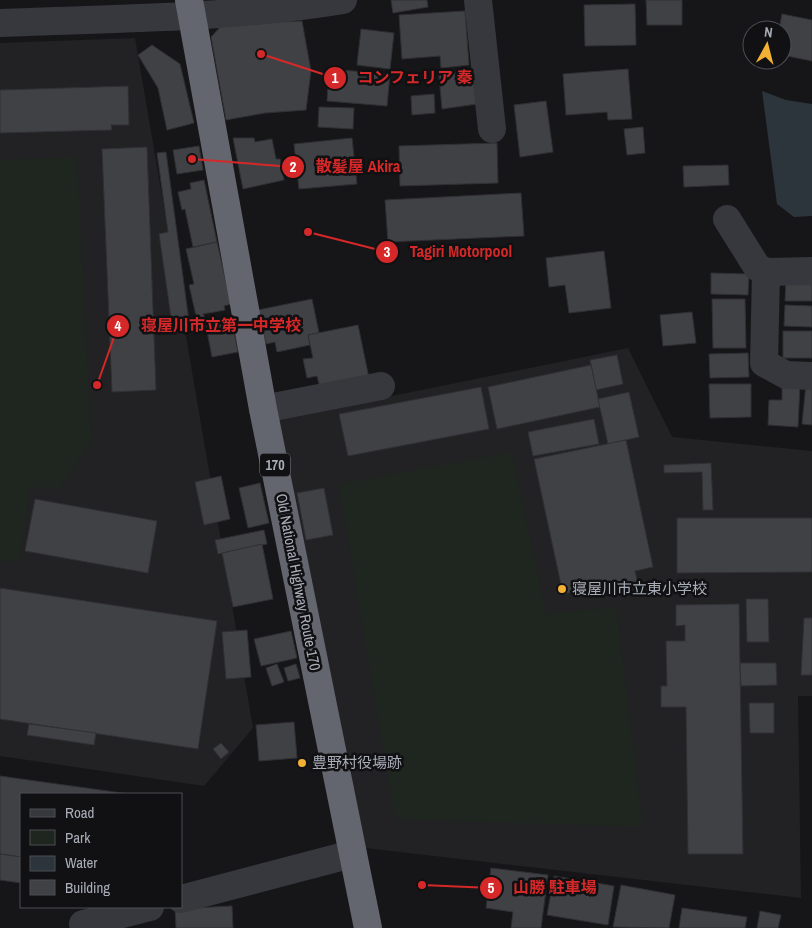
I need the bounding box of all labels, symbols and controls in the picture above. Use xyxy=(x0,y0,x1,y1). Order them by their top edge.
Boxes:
north arrow xyxy=(742,20,792,70)
text: N xyxy=(763,23,774,42)
callout: コンフェリア 秦 xyxy=(323,62,483,93)
text: コンフェリア 秦 xyxy=(357,66,473,88)
text: 1 xyxy=(332,67,339,88)
callout: 散髪屋 Akira xyxy=(280,151,410,182)
text: 散髪屋 Akira xyxy=(316,155,401,177)
text: 2 xyxy=(290,156,297,177)
callout: Tagiri Motorpool xyxy=(375,236,522,267)
text: Tagiri Motorpool xyxy=(410,240,512,262)
text: 3 xyxy=(384,241,391,262)
callout: 寝屋川市立第一中学校 xyxy=(106,310,311,341)
text: 寝屋川市立第一中学校 xyxy=(141,314,301,336)
text: 4 xyxy=(115,315,122,336)
road number: 170 xyxy=(260,454,290,476)
street label: Old National Highway Route 170 xyxy=(271,492,326,672)
place label: 寝屋川市立東小学校 xyxy=(572,578,707,599)
marker: 寝屋川市立東小学校 xyxy=(556,583,568,595)
place label: 豊野村役場跡 xyxy=(312,752,402,773)
marker: 豊野村役場跡 xyxy=(296,757,308,769)
legend xyxy=(20,793,182,908)
text: Road xyxy=(65,802,94,823)
text: Park xyxy=(65,827,91,848)
text: Water xyxy=(65,852,97,873)
callout: 山勝 駐車場 xyxy=(479,872,607,903)
text: 山勝 駐車場 xyxy=(513,876,597,898)
text: Building xyxy=(65,877,110,898)
text: 5 xyxy=(488,877,495,898)

